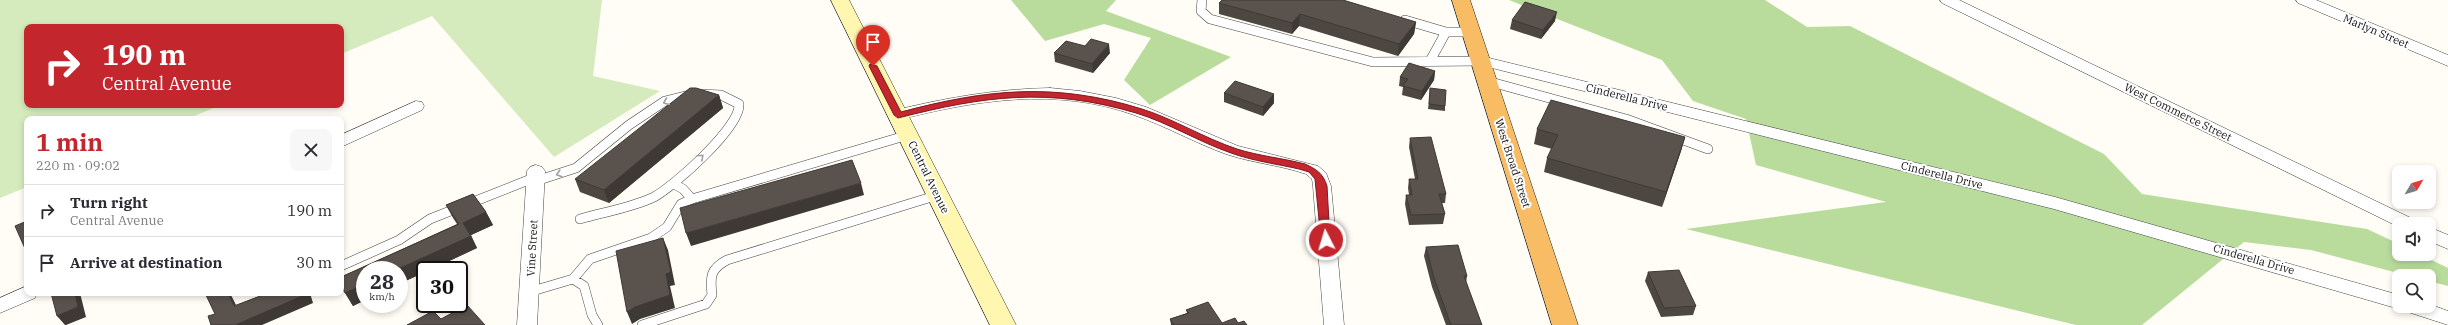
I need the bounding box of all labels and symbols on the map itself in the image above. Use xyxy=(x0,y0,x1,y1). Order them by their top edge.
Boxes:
street label: Marlyn Street xyxy=(2341,11,2411,51)
pin xyxy=(856,25,890,66)
street label: Cinderella Drive xyxy=(1585,80,1669,114)
street label: West Commerce Street xyxy=(2122,80,2234,144)
one-way arrow xyxy=(663,97,670,105)
street label: West Broad Street xyxy=(1492,117,1534,209)
street label: Central Avenue xyxy=(905,138,953,216)
one-way arrow xyxy=(697,155,704,162)
street label: Cinderella Drive xyxy=(1900,158,1984,192)
north arrow xyxy=(2392,165,2436,209)
one-way arrow xyxy=(556,169,563,178)
street label: Vine Street xyxy=(524,219,540,277)
position arrow xyxy=(1305,219,1347,261)
street label: Cinderella Drive xyxy=(2212,241,2296,277)
speed limit sign: 30 xyxy=(416,261,468,313)

